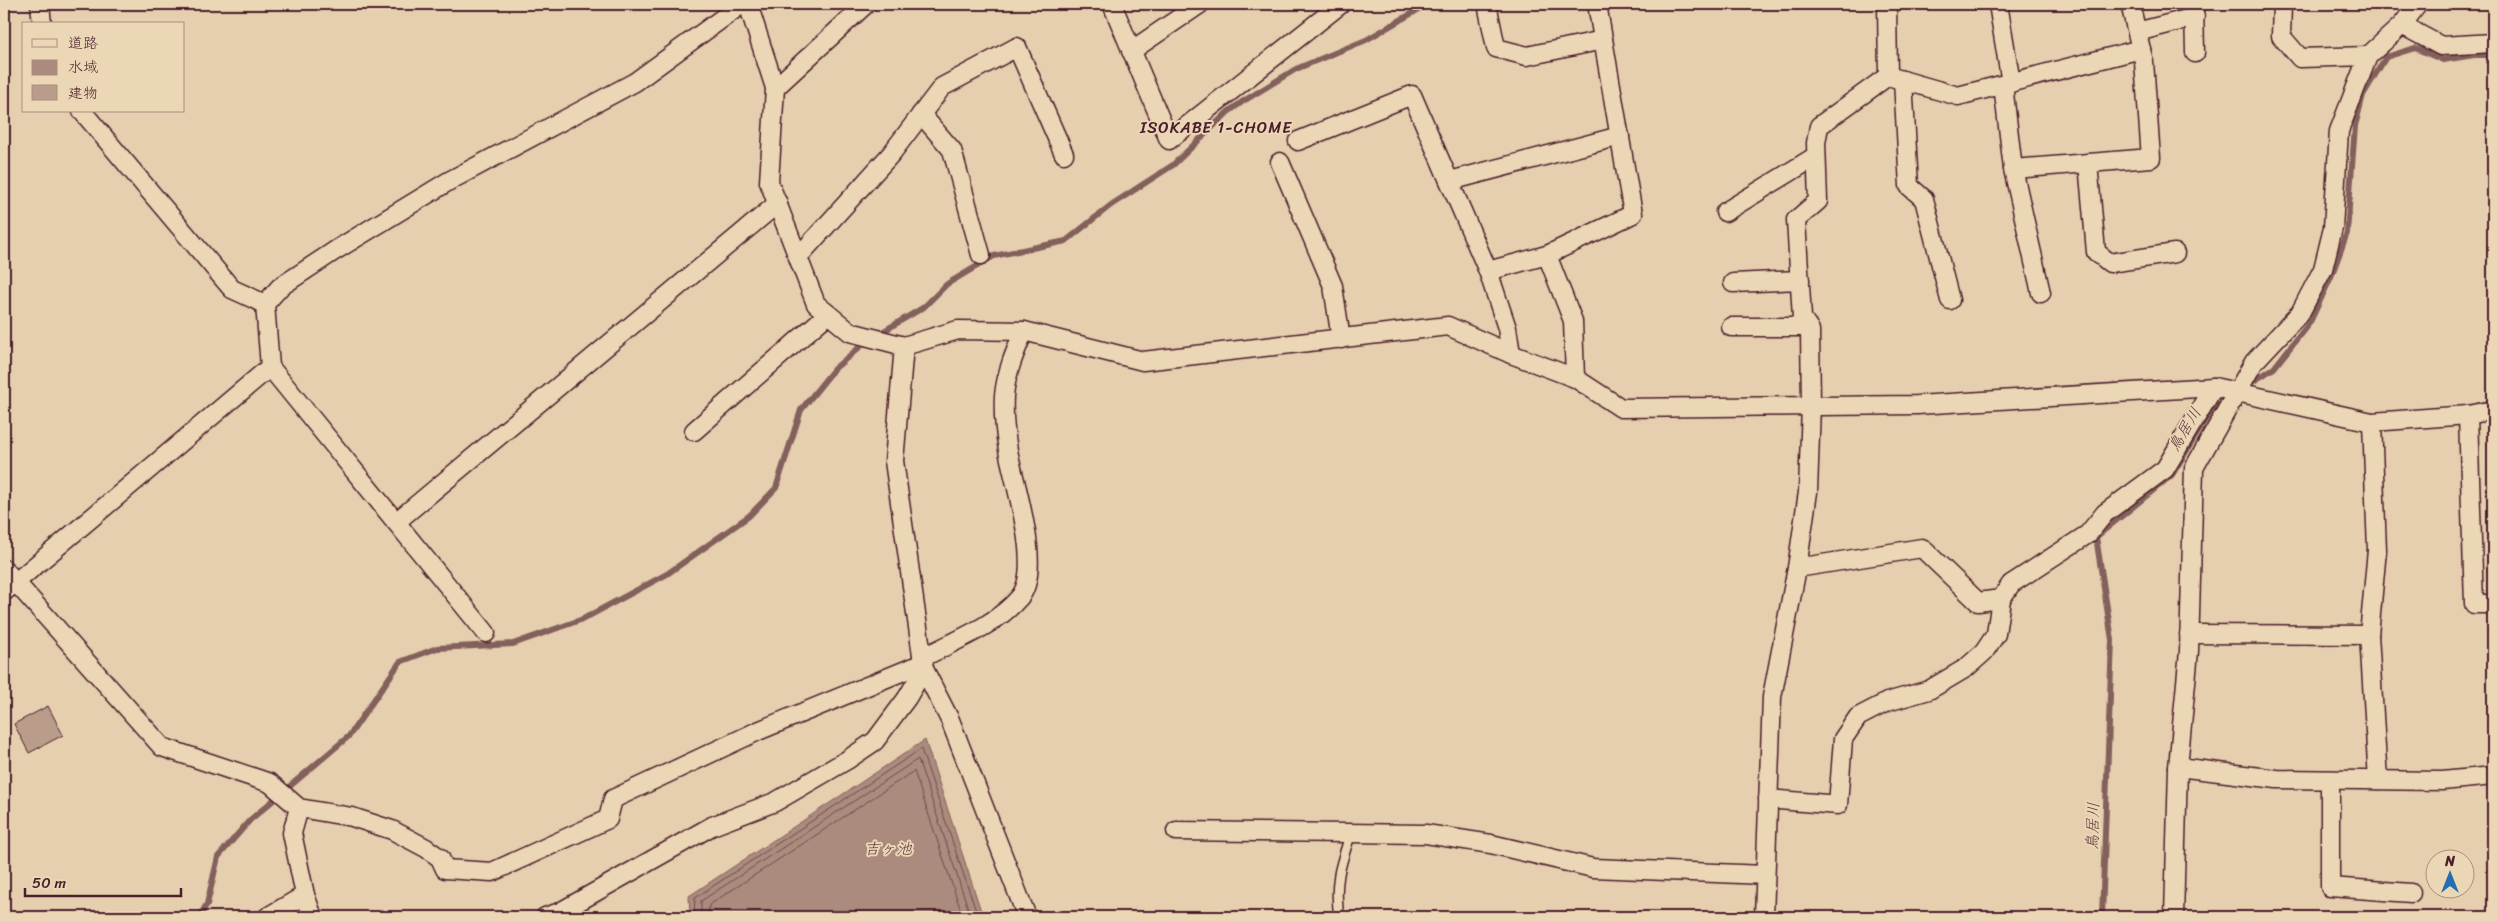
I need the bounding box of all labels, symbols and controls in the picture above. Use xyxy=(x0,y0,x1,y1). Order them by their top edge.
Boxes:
legend xyxy=(22,22,185,112)
text: 道路 xyxy=(68,30,98,56)
text: 水域 xyxy=(68,54,98,80)
text: 建物 xyxy=(68,80,98,106)
district label: ISOKABE 1-CHOME xyxy=(1139,113,1292,142)
water label: 鳥居川 xyxy=(2160,401,2209,457)
water label: 鳥居川 xyxy=(2077,802,2108,851)
water label: 吉ヶ池 xyxy=(864,834,913,863)
north arrow xyxy=(2424,848,2474,898)
text: N xyxy=(2444,849,2455,874)
scale bar xyxy=(25,866,181,898)
text: 50 m xyxy=(32,870,67,896)

